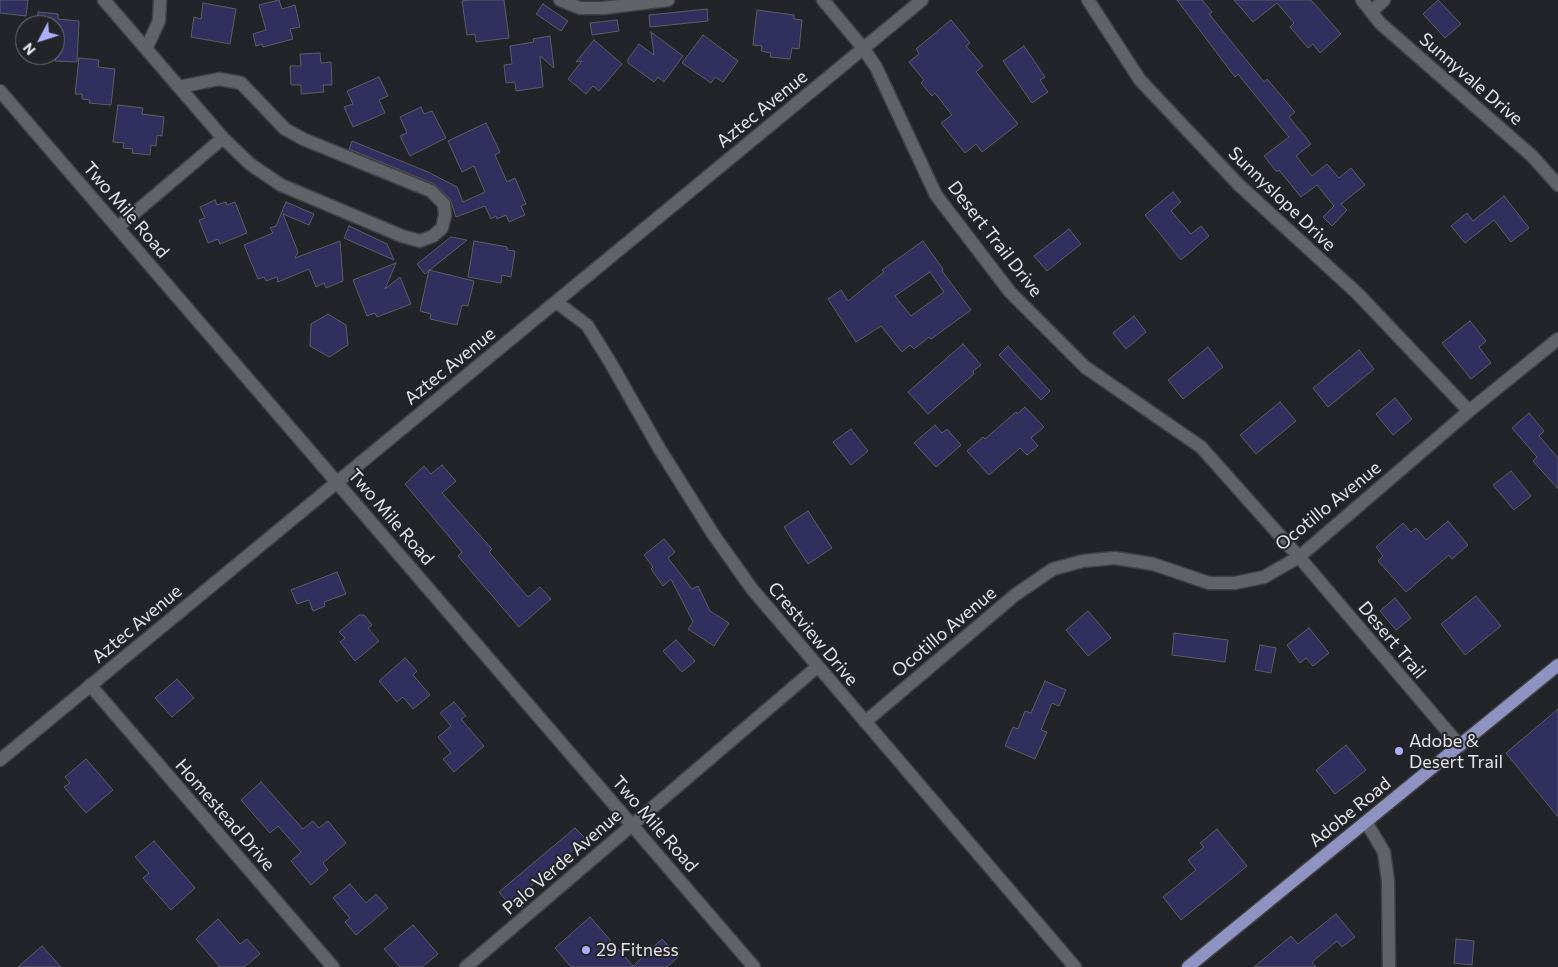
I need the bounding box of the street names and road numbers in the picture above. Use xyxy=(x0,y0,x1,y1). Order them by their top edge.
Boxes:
street label: Sunnyvale Drive xyxy=(1415,28,1527,130)
street label: Aztec Avenue xyxy=(712,66,812,152)
street label: Sunnyslope Drive xyxy=(1224,142,1340,256)
street label: Two Mile Road xyxy=(78,158,174,262)
street label: Desert Trail Drive xyxy=(943,177,1047,301)
street label: Aztec Avenue xyxy=(400,323,500,409)
street label: Ocotillo Avenue xyxy=(1271,457,1385,555)
street label: Two Mile Road xyxy=(343,465,439,569)
street label: Crestview Drive xyxy=(763,578,863,690)
street label: Aztec Avenue xyxy=(88,580,186,668)
street label: Ocotillo Avenue xyxy=(887,582,1001,682)
street label: Desert Trail xyxy=(1353,597,1431,683)
street label: Homestead Drive xyxy=(171,755,279,875)
street label: Two Mile Road xyxy=(607,772,703,876)
street label: Adobe Road xyxy=(1305,773,1395,851)
street label: Palo Verde Avenue xyxy=(498,805,626,919)

